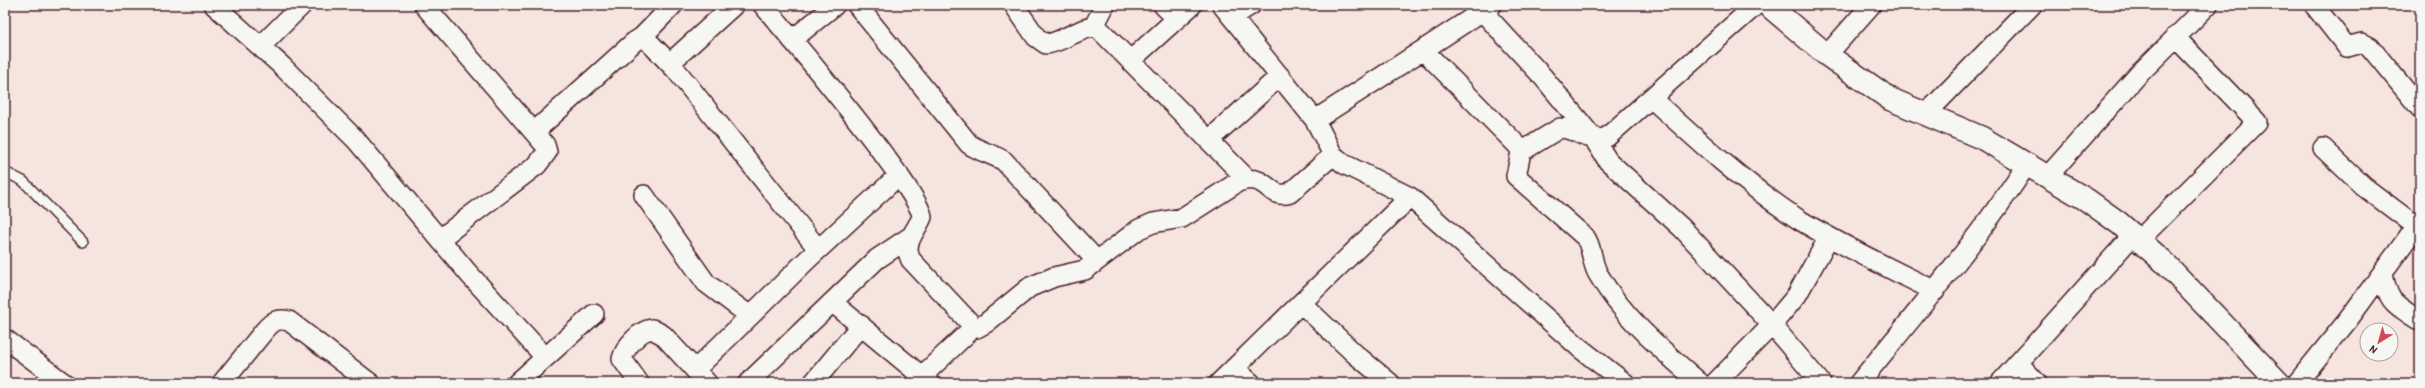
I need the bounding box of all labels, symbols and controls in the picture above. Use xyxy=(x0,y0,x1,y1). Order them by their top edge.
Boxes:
north arrow xyxy=(2359,322,2399,362)
text: N xyxy=(2366,343,2380,357)

